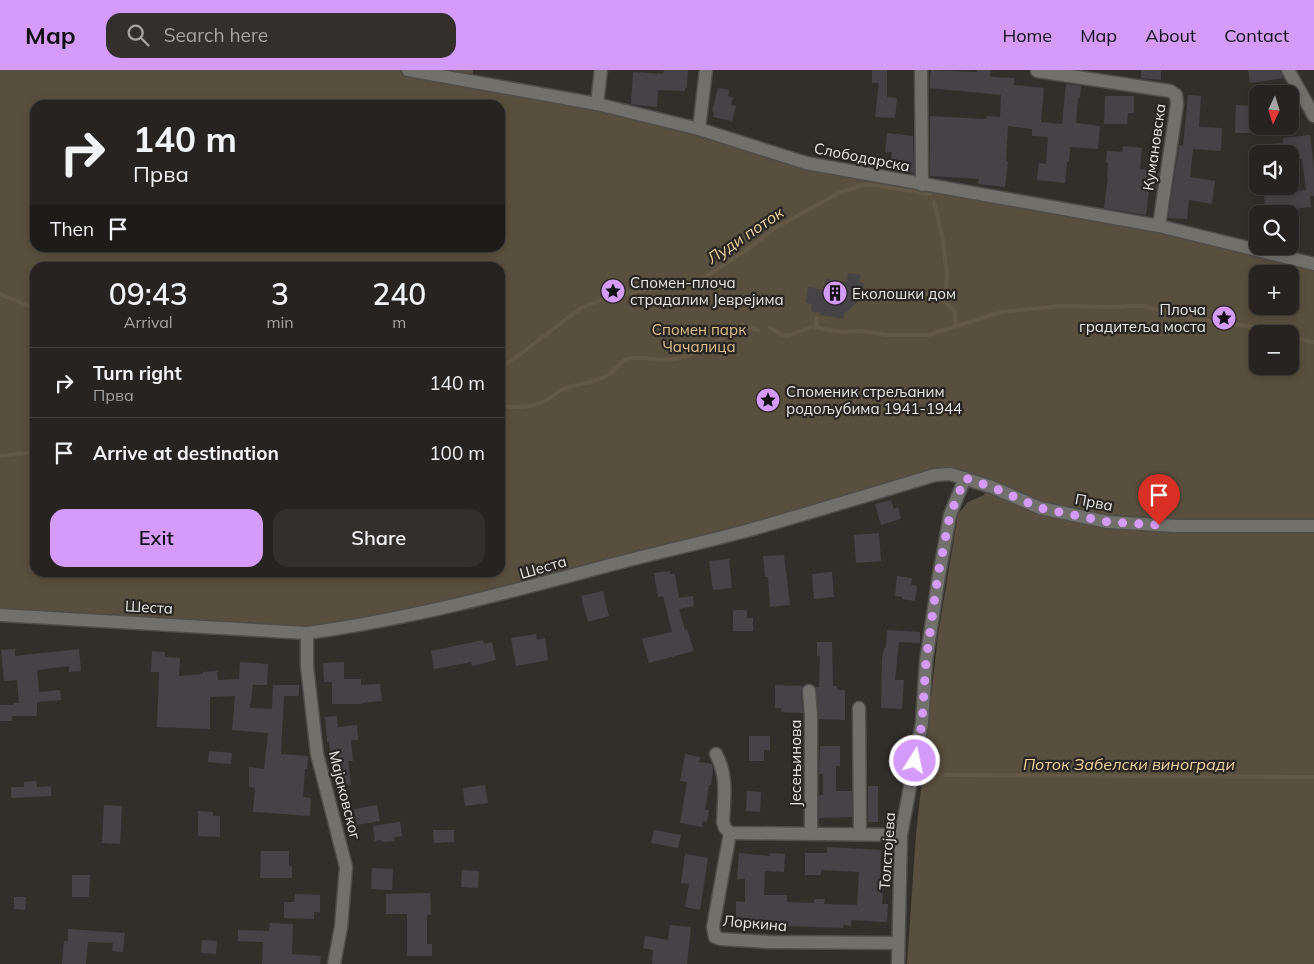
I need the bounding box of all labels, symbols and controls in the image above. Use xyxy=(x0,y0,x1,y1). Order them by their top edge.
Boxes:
search box xyxy=(106,13,456,58)
text: Map xyxy=(25,20,76,50)
icon: search xyxy=(124,21,152,49)
text: Search here xyxy=(164,23,268,47)
text: Home xyxy=(1002,24,1052,47)
text: Map xyxy=(1080,24,1117,47)
text: About xyxy=(1145,24,1196,47)
text: Contact xyxy=(1224,24,1289,47)
north arrow xyxy=(1249,85,1299,135)
map controls xyxy=(1249,85,1299,375)
street label: Кумановска xyxy=(1138,102,1170,192)
text: 140 m xyxy=(133,117,237,161)
icon: right xyxy=(50,120,115,185)
street label: Слободарска xyxy=(812,138,912,176)
button: sound xyxy=(1249,145,1299,195)
text: Прва xyxy=(133,160,189,188)
water label: Луди поток xyxy=(702,202,787,268)
button: search xyxy=(1249,205,1299,255)
icon: arrive xyxy=(104,215,132,243)
text: Then xyxy=(50,217,94,241)
button: + xyxy=(1249,265,1299,315)
place label: Спомен-плоча страдалим Јеврејима xyxy=(630,273,784,309)
text: 09:43 xyxy=(109,275,188,313)
text: 3 xyxy=(271,275,289,313)
text: 240 xyxy=(372,275,426,313)
place icon: Спомен-плоча страдалим Јеврејима xyxy=(600,278,626,304)
building icon: Еколошки дом xyxy=(822,280,848,306)
place label: Еколошки дом xyxy=(852,284,956,303)
place label: Плоча градитеља моста xyxy=(1079,300,1206,336)
place icon: Плоча градитеља моста xyxy=(1211,305,1237,331)
text: Arrival xyxy=(124,312,173,332)
text: min xyxy=(266,312,294,332)
text: m xyxy=(392,312,406,332)
park label: Спомен парк Чачалица xyxy=(652,320,747,356)
button: − xyxy=(1249,325,1299,375)
text: Turn right xyxy=(93,361,182,385)
icon: right xyxy=(50,369,78,397)
text: 140 m xyxy=(429,371,485,395)
place label: Споменик стрељаним родољубима 1941-1944 xyxy=(786,382,962,418)
text: Прва xyxy=(93,385,134,405)
place icon: Споменик стрељаним родољубима 1941-1944 xyxy=(755,387,781,413)
icon: arrive xyxy=(50,439,78,467)
text: Arrive at destination xyxy=(93,441,279,465)
text: 100 m xyxy=(429,441,485,465)
pin xyxy=(1138,474,1180,525)
icon: arrive xyxy=(1145,481,1173,509)
street label: Прва xyxy=(1073,489,1115,515)
button: Exit xyxy=(50,509,263,567)
button: Share xyxy=(273,509,485,567)
street label: Шеста xyxy=(517,551,569,583)
street label: Шеста xyxy=(124,596,174,618)
street label: Јесењинова xyxy=(786,720,805,806)
position arrow xyxy=(888,734,940,786)
street label: Мајаковског xyxy=(325,749,365,842)
water label: Поток Забелски виногради xyxy=(1023,754,1235,774)
street label: Толстојева xyxy=(875,811,899,891)
street label: Лоркина xyxy=(722,911,788,935)

